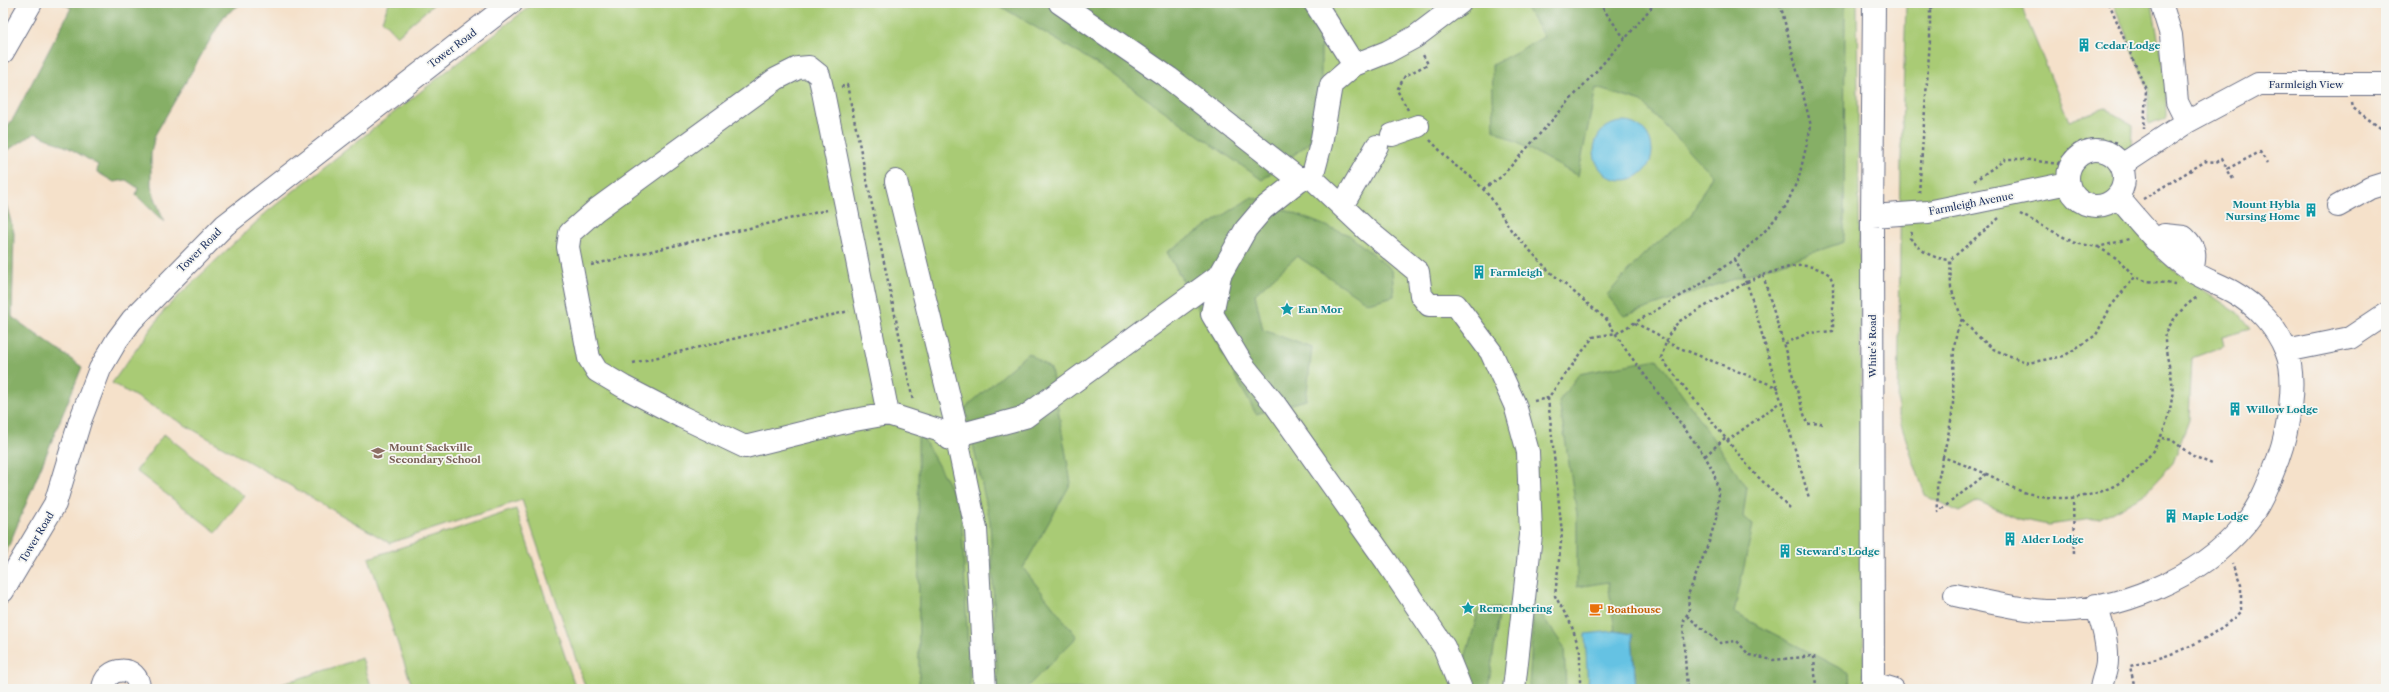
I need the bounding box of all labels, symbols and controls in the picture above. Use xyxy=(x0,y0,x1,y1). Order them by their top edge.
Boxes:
street label: Tower Road xyxy=(425,26,479,71)
building icon: Cedar Lodge xyxy=(2076,37,2092,53)
place label: Cedar Lodge xyxy=(2095,39,2160,52)
street label: Farmleigh View xyxy=(2269,78,2344,91)
street label: Farmleigh Avenue xyxy=(1928,189,2015,218)
place label: Mount Hybla Nursing Home xyxy=(2225,198,2300,223)
building icon: Mount Hybla Nursing Home xyxy=(2303,202,2319,218)
street label: Tower Road xyxy=(174,225,224,275)
building icon: Farmleigh xyxy=(1471,264,1487,280)
place label: Farmleigh xyxy=(1490,266,1543,279)
place icon: Ean Mor xyxy=(1279,301,1295,317)
place label: Ean Mor xyxy=(1298,303,1342,316)
street label: White's Road xyxy=(1866,314,1879,379)
building icon: Willow Lodge xyxy=(2227,401,2243,417)
place label: Willow Lodge xyxy=(2245,403,2318,416)
place label: Mount Sackville Secondary School xyxy=(389,441,481,466)
school or university icon: Mount Sackville Secondary School xyxy=(370,445,386,461)
building icon: Maple Lodge xyxy=(2163,508,2179,524)
street label: Tower Road xyxy=(16,509,57,565)
place label: Maple Lodge xyxy=(2182,510,2249,523)
building icon: Alder Lodge xyxy=(2002,531,2018,547)
place label: Alder Lodge xyxy=(2020,533,2084,546)
building icon: Steward's Lodge xyxy=(1777,543,1793,559)
place label: Steward's Lodge xyxy=(1796,545,1880,558)
place icon: Remembering xyxy=(1460,600,1476,616)
cafe icon: Boathouse xyxy=(1588,601,1604,617)
place label: Remembering xyxy=(1479,602,1552,615)
place label: Boathouse xyxy=(1607,603,1661,616)

